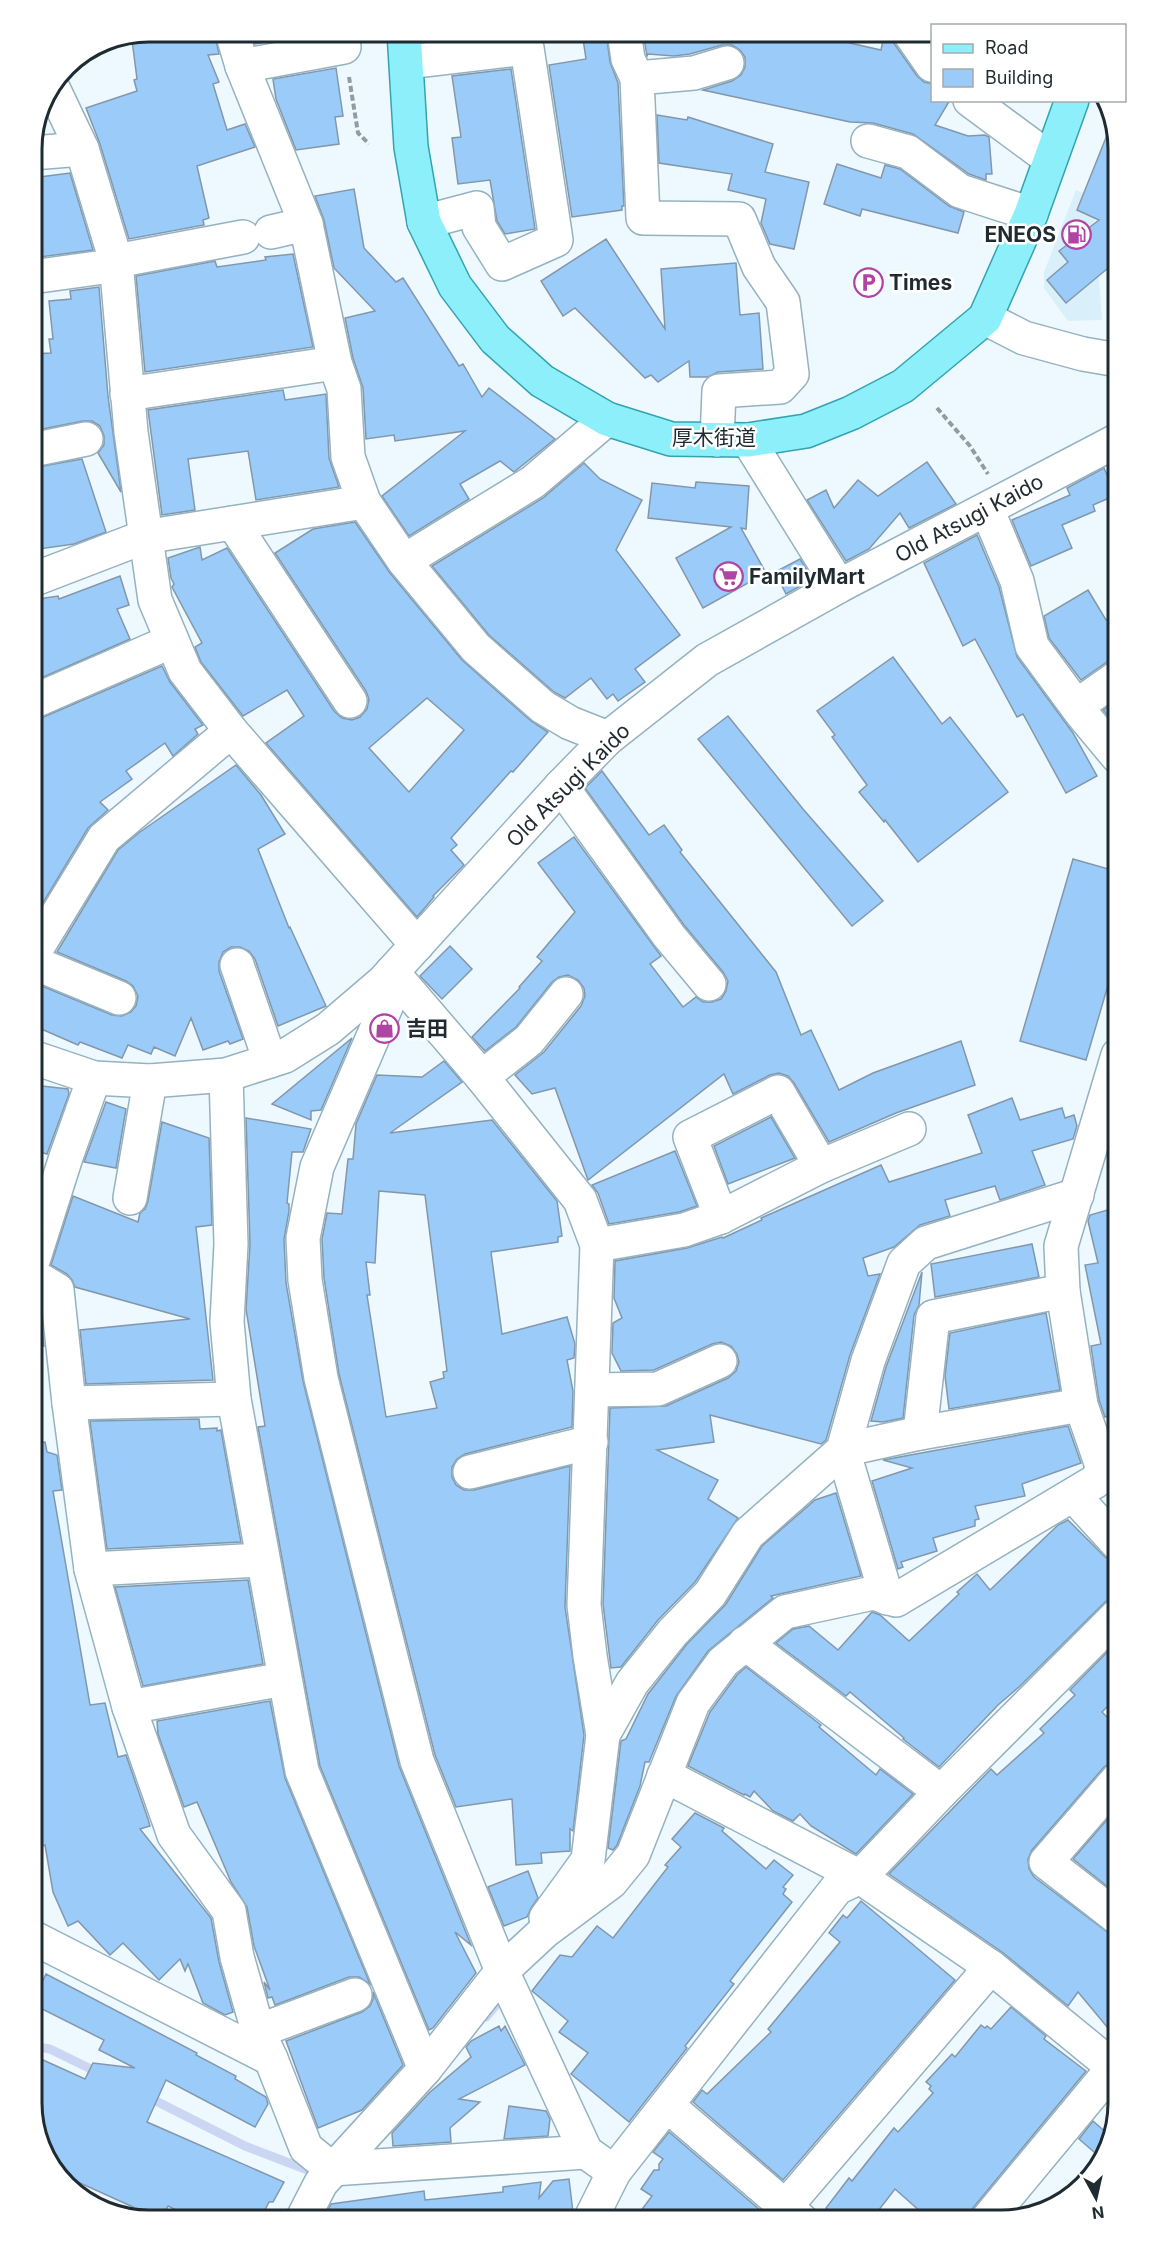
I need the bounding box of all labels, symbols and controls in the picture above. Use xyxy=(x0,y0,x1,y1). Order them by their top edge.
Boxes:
legend xyxy=(931,24,1126,102)
text: Road xyxy=(985,37,1028,58)
text: Building xyxy=(985,67,1053,88)
fuel station icon: ENEOS xyxy=(1061,218,1093,250)
place label: ENEOS xyxy=(985,222,1056,247)
parking icon: Times xyxy=(852,266,884,298)
place label: Times xyxy=(889,270,952,295)
street label: 厚木街道 xyxy=(672,425,756,450)
street label: Old Atsugi Kaido xyxy=(891,468,1047,568)
supermarket icon: FamilyMart xyxy=(712,560,744,592)
place label: FamilyMart xyxy=(749,564,865,589)
street label: Old Atsugi Kaido xyxy=(501,718,635,852)
shop icon: 吉田 xyxy=(369,1012,401,1044)
place label: 吉田 xyxy=(406,1016,448,1041)
north arrow xyxy=(1066,2168,1126,2228)
text: N xyxy=(1091,2202,1106,2224)

